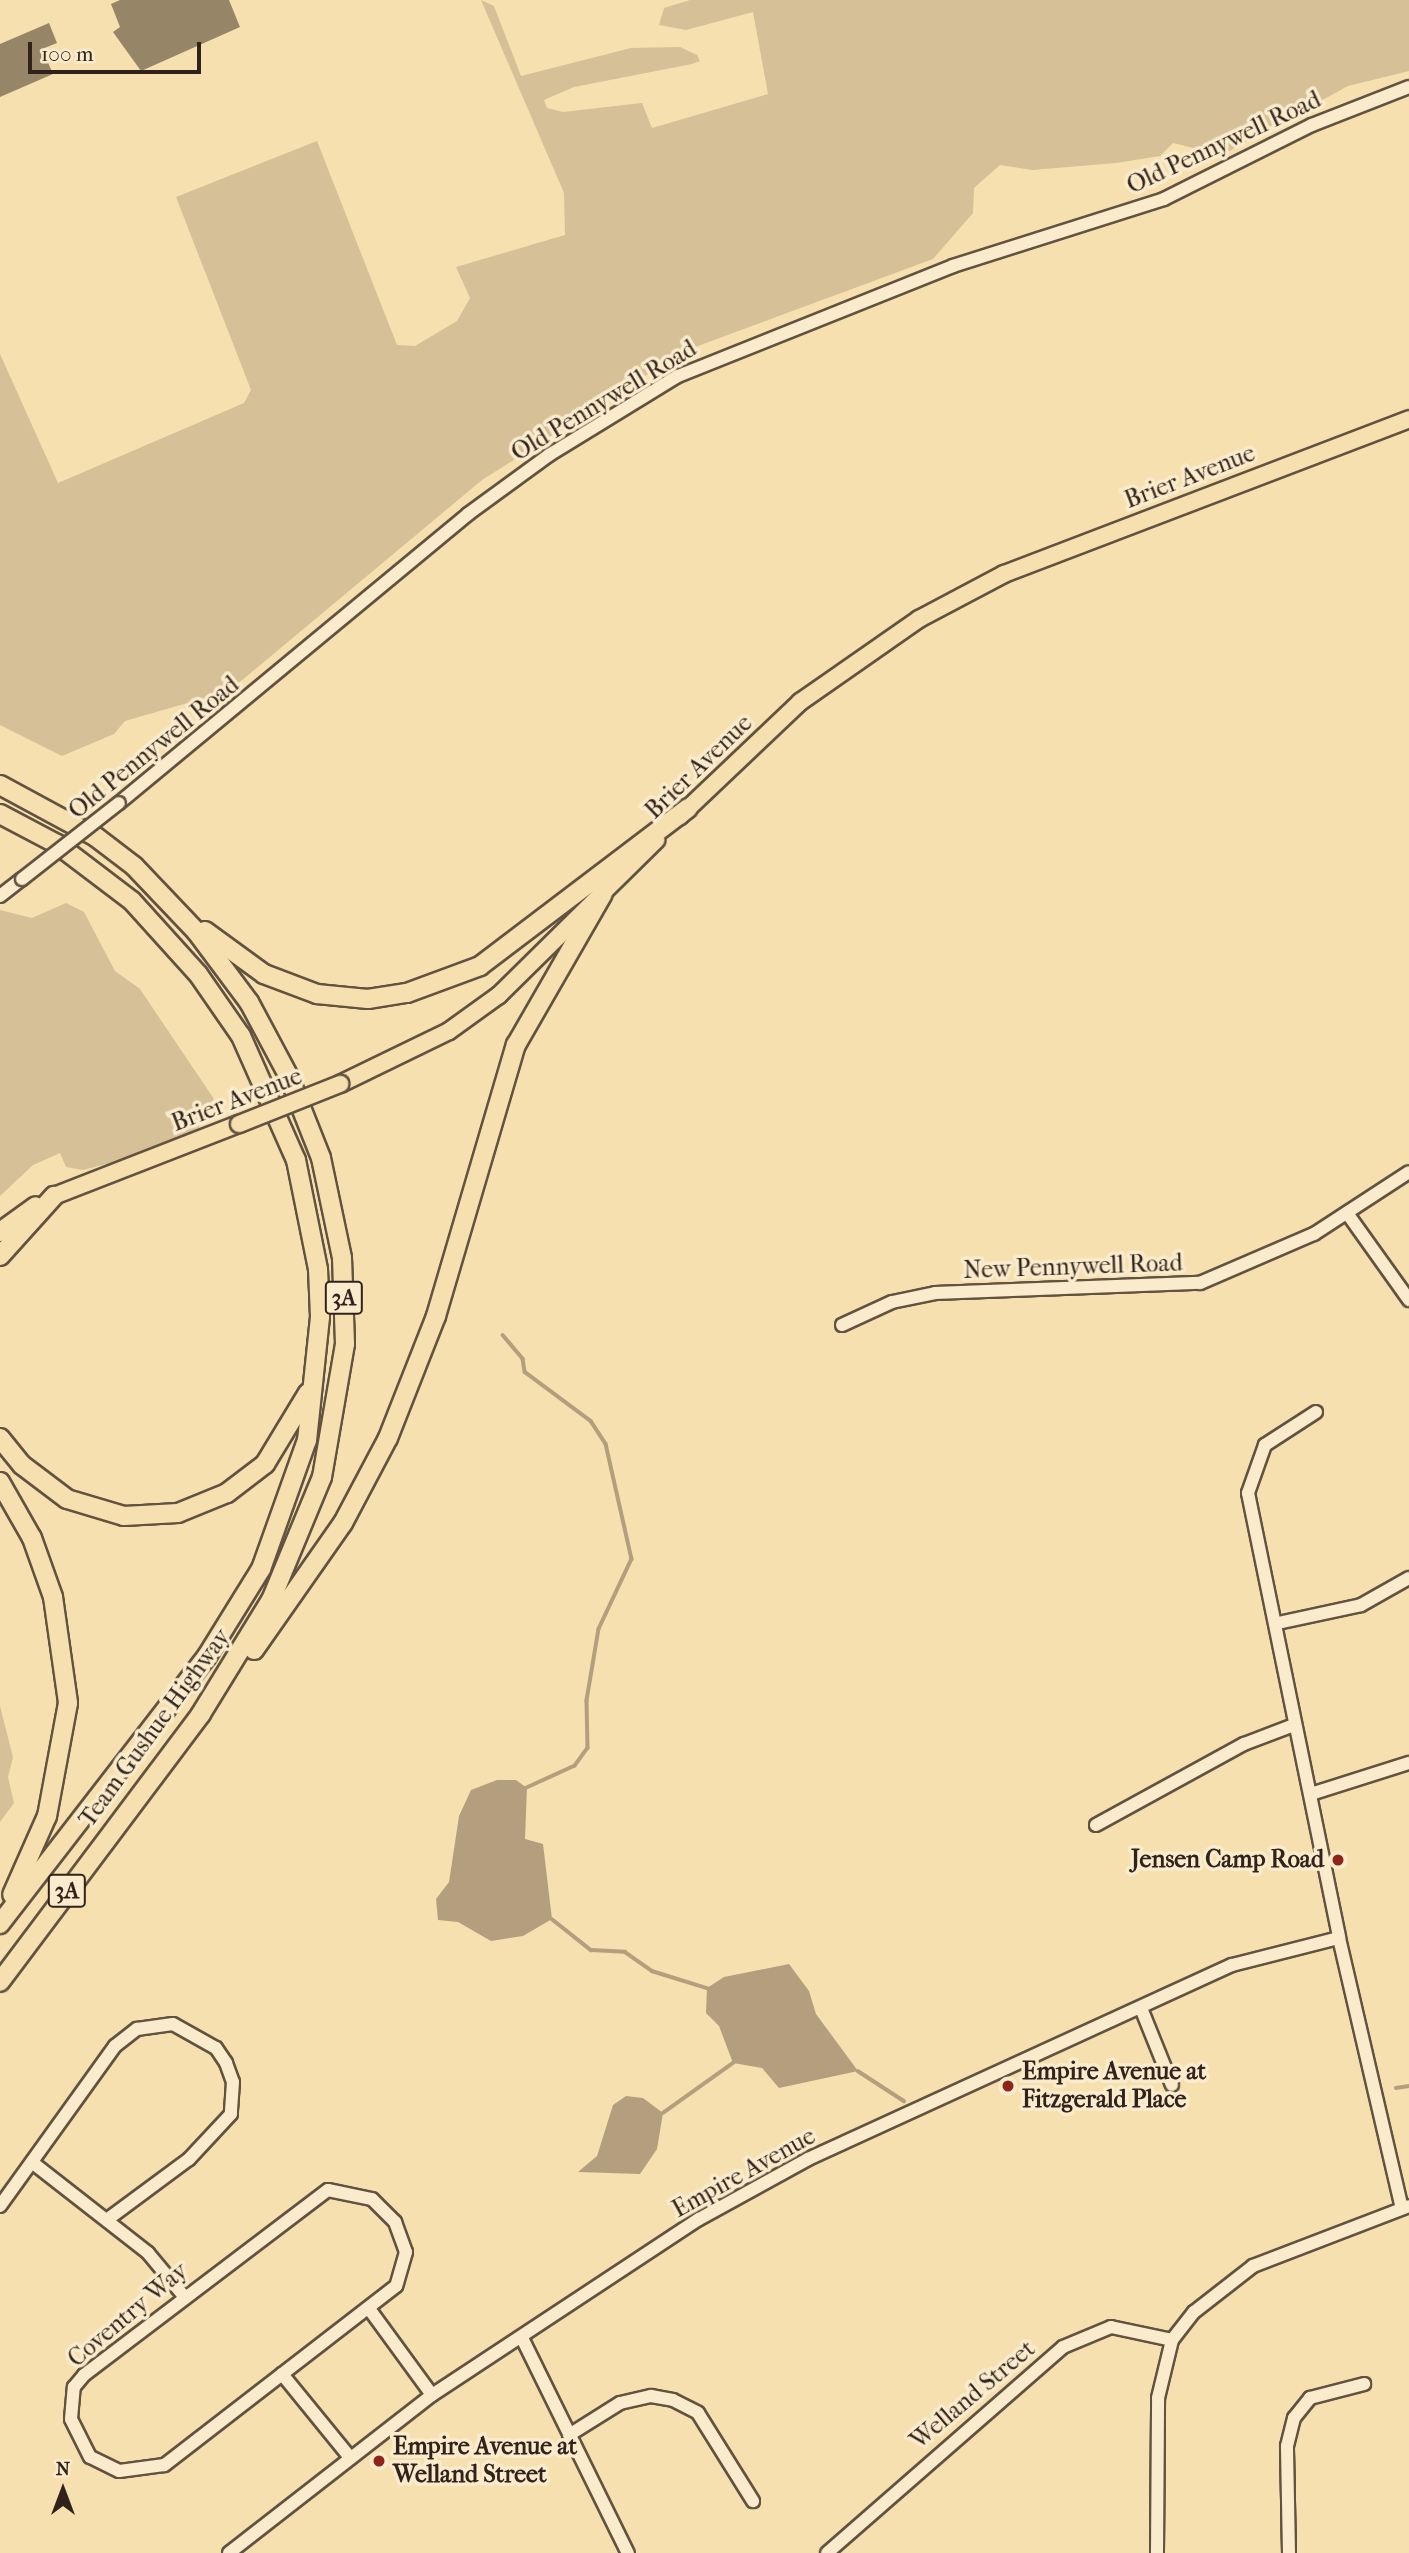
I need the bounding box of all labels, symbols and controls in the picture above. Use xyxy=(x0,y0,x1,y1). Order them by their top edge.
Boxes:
scale bar xyxy=(32,28,205,72)
text: 100 m xyxy=(41,42,94,66)
street label: Old Pennywell Road xyxy=(1123,85,1325,201)
street label: Old Pennywell Road xyxy=(506,334,702,468)
street label: Brier Avenue xyxy=(1121,439,1259,515)
street label: Old Pennywell Road xyxy=(63,671,245,825)
street label: Brier Avenue xyxy=(640,709,758,825)
street label: Brier Avenue xyxy=(168,1062,306,1138)
street label: New Pennywell Road xyxy=(963,1249,1183,1285)
road number: 3A xyxy=(325,1278,363,1317)
street label: Team Gushue Highway xyxy=(73,1623,237,1833)
place label: Jensen Camp Road xyxy=(1131,1846,1324,1874)
marker: Jensen Camp Road xyxy=(1330,1852,1346,1868)
road number: 3A xyxy=(48,1872,86,1910)
place label: Empire Avenue at Fitzgerald Place xyxy=(1022,2058,1206,2114)
marker: Empire Avenue at Fitzgerald Place xyxy=(1000,2078,1016,2094)
street label: Empire Avenue xyxy=(667,2122,821,2224)
street label: Coventry Way xyxy=(62,2257,194,2373)
street label: Welland Street xyxy=(905,2335,1041,2455)
place label: Empire Avenue at Welland Street xyxy=(393,2433,577,2489)
marker: Empire Avenue at Welland Street xyxy=(371,2453,387,2469)
north arrow xyxy=(28,2455,98,2525)
text: N xyxy=(56,2458,70,2480)

